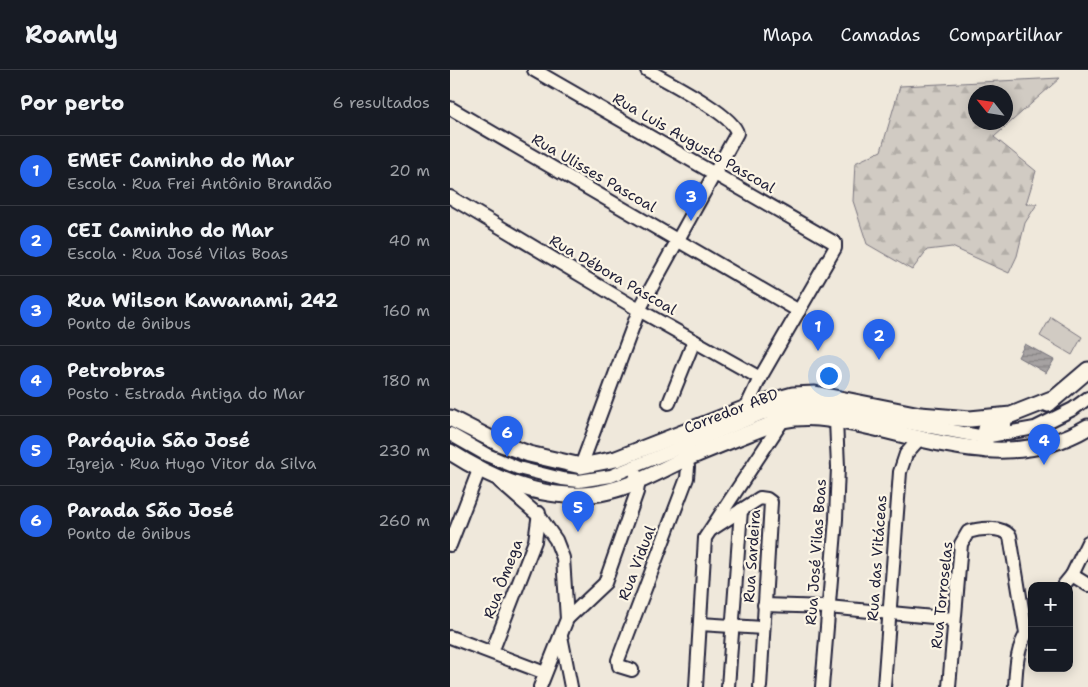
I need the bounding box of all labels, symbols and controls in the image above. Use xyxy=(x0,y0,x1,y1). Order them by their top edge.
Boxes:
text: Roamly xyxy=(25,19,118,51)
text: Mapa xyxy=(763,23,813,47)
text: Camadas xyxy=(841,23,921,47)
text: Compartilhar xyxy=(949,23,1063,47)
north arrow xyxy=(968,85,1013,130)
street label: Rua Luis Augusto Pascoal xyxy=(609,88,779,198)
text: Por perto xyxy=(20,89,124,117)
text: 6 resultados xyxy=(332,92,430,113)
street label: Rua Ulisses Pascoal xyxy=(528,129,660,217)
text: EMEF Caminho do Mar xyxy=(67,148,294,173)
text: 1 xyxy=(32,160,40,181)
text: 20 m xyxy=(389,160,430,181)
text: Escola · Rua Frei Antônio Brandão xyxy=(67,173,332,194)
pin: 3 xyxy=(675,180,707,221)
text: CEI Caminho do Mar xyxy=(67,218,274,243)
text: 2 xyxy=(30,230,42,251)
text: 40 m xyxy=(388,230,430,251)
street label: Rua Débora Pascoal xyxy=(546,230,681,320)
text: Escola · Rua José Vilas Boas xyxy=(67,243,288,264)
text: Rua Wilson Kawanami, 242 xyxy=(67,288,338,313)
text: 3 xyxy=(30,300,42,321)
text: 160 m xyxy=(383,300,430,321)
pin: 1 xyxy=(802,310,834,351)
text: Ponto de ônibus xyxy=(67,313,191,334)
pin: 2 xyxy=(863,319,895,360)
text: Petrobras xyxy=(67,358,165,383)
your location xyxy=(816,363,842,389)
text: 4 xyxy=(30,370,42,391)
text: 180 m xyxy=(382,370,430,391)
text: Posto · Estrada Antiga do Mar xyxy=(67,383,305,404)
street label: Corredor ABD xyxy=(681,384,781,438)
pin: 6 xyxy=(491,416,523,457)
pin: 4 xyxy=(1028,424,1060,465)
text: Paróquia São José xyxy=(67,428,250,453)
text: 5 xyxy=(31,440,41,461)
text: 230 m xyxy=(378,440,430,461)
text: Igreja · Rua Hugo Vitor da Silva xyxy=(67,453,316,474)
street label: Rua José Vilas Boas xyxy=(801,478,831,626)
pin: 5 xyxy=(562,491,594,532)
street label: Rua das Vitáceas xyxy=(863,494,891,622)
text: Parada São José xyxy=(67,498,234,523)
street label: Rua Sardeira xyxy=(739,508,765,603)
text: 6 xyxy=(30,510,42,531)
text: 260 m xyxy=(378,510,430,531)
street label: Rua Vidual xyxy=(614,522,661,603)
text: Ponto de ônibus xyxy=(67,523,191,544)
street label: Rua Ômega xyxy=(478,536,528,622)
street label: Rua Torroselas xyxy=(926,540,958,650)
map controls xyxy=(1028,582,1073,672)
button: + xyxy=(1028,582,1073,627)
button: − xyxy=(1028,627,1073,672)

